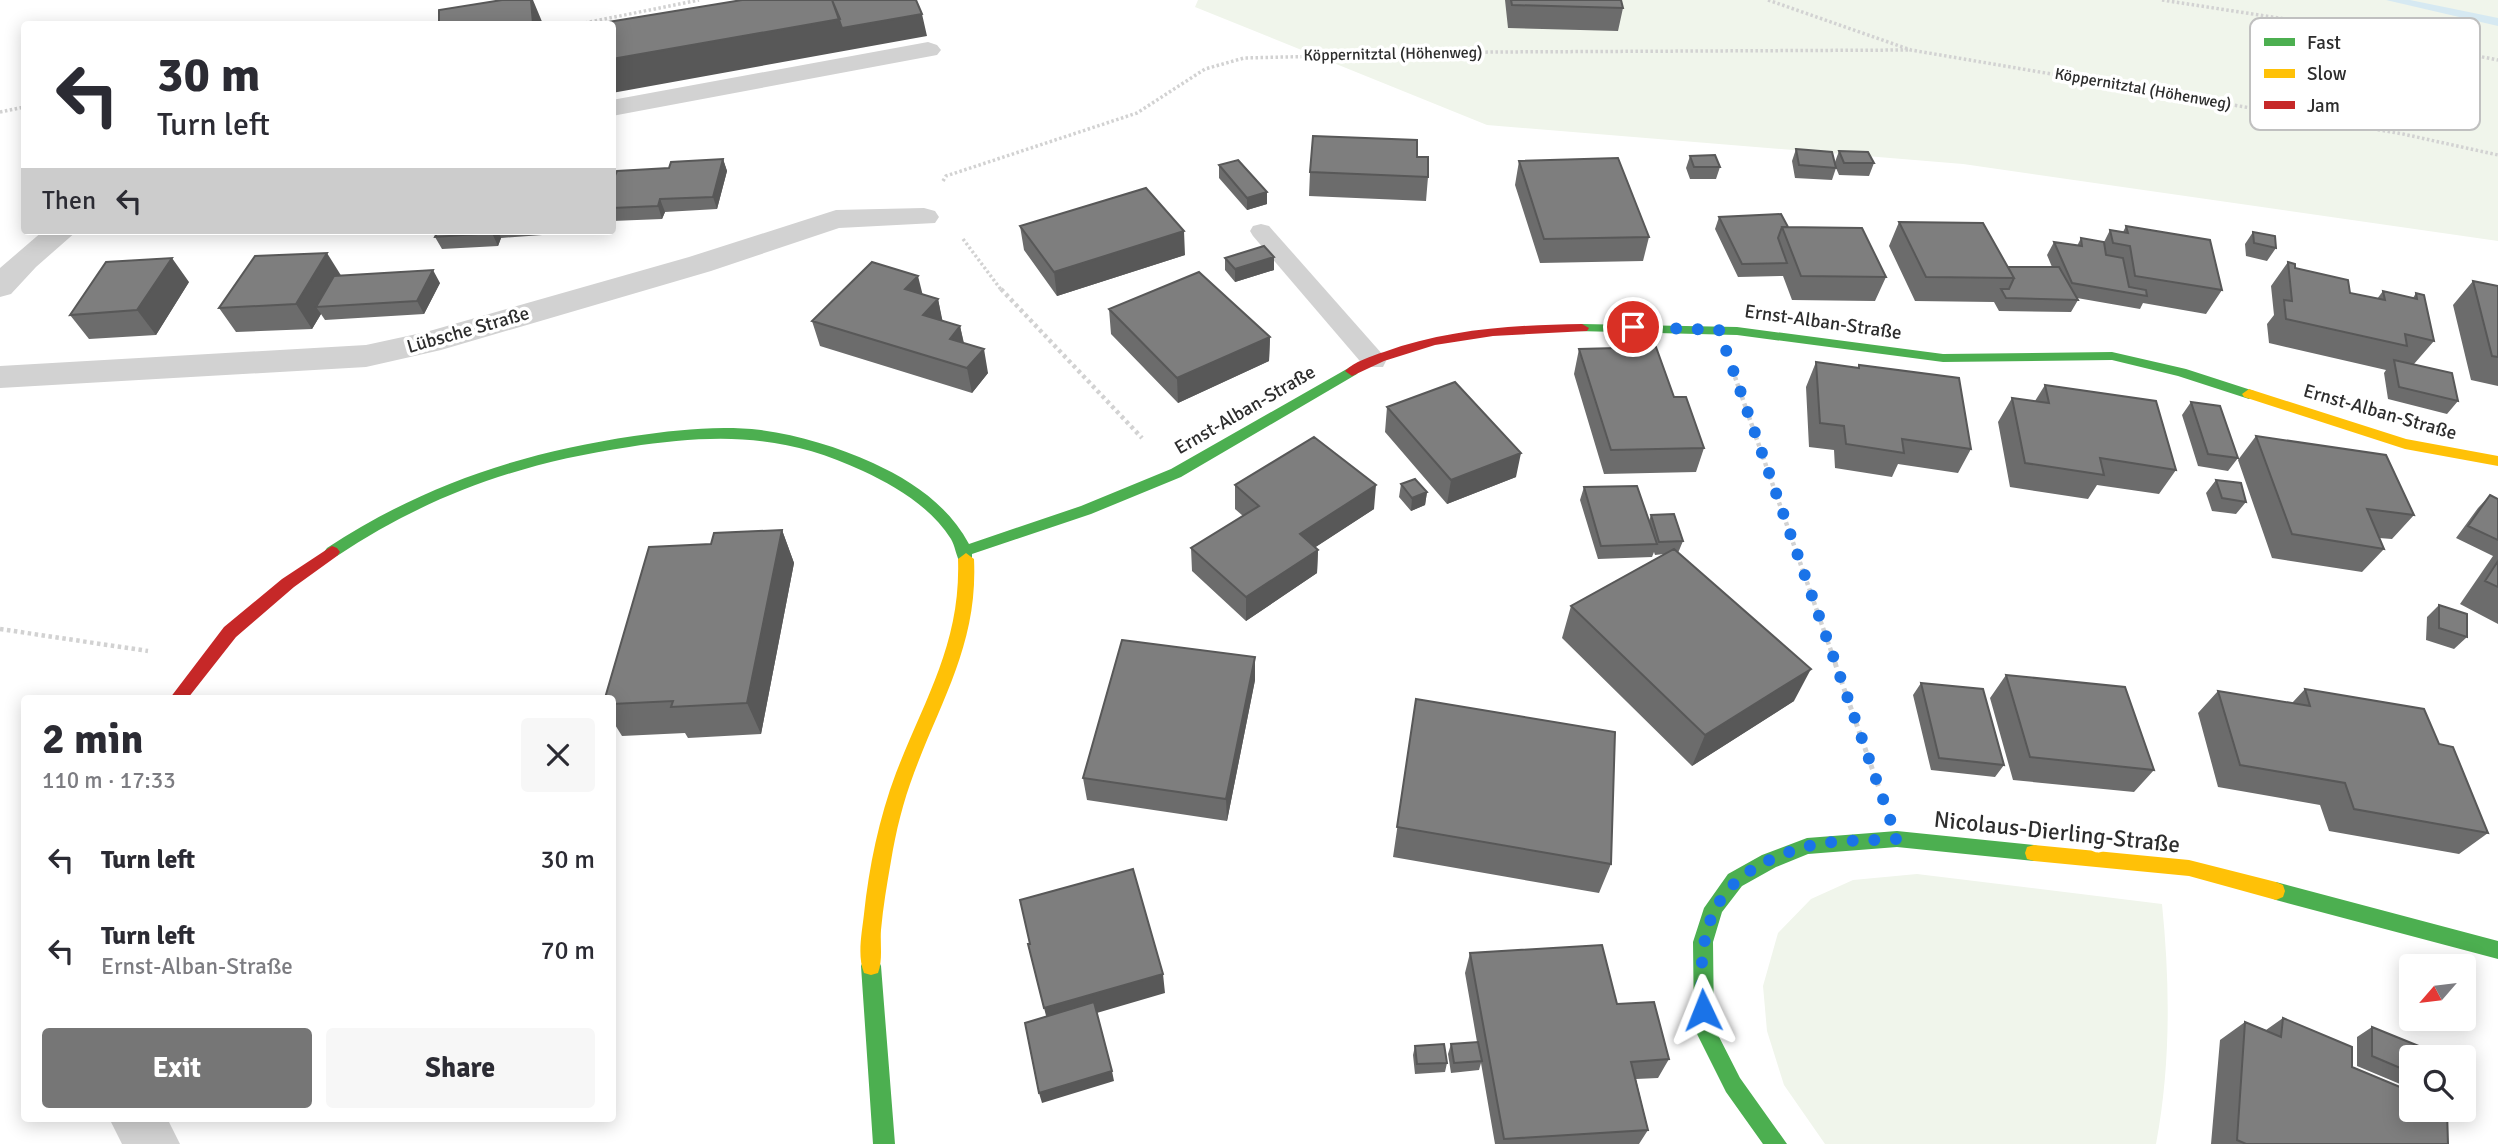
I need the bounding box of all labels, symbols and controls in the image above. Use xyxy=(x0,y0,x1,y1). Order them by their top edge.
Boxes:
legend xyxy=(2250,18,2480,130)
text: Fast xyxy=(2307,31,2341,55)
street label: Köppernitztal (Höhenweg) xyxy=(1303,42,1483,66)
text: 30 m xyxy=(157,45,260,105)
icon: left xyxy=(42,49,133,140)
text: Slow xyxy=(2307,62,2347,86)
street label: Köppernitztal (Höhenweg) xyxy=(2053,64,2233,114)
text: Jam xyxy=(2307,94,2340,118)
text: Turn left xyxy=(157,105,270,144)
icon: left xyxy=(110,182,148,220)
text: Then xyxy=(42,185,96,217)
pin xyxy=(1603,297,1663,357)
street label: Ernst-Alban-Straße xyxy=(1743,299,1903,345)
street label: Lübsche Straße xyxy=(404,301,532,359)
icon: arrive xyxy=(1614,308,1652,346)
street label: Ernst-Alban-Straße xyxy=(1170,360,1320,460)
street label: Ernst-Alban-Straße xyxy=(2301,379,2459,445)
text: 2 min xyxy=(42,714,143,765)
button: close xyxy=(521,718,595,792)
text: 110 m · 17:33 xyxy=(42,766,176,795)
street label: Nicolaus-Dierling-Straße xyxy=(1933,805,2181,859)
icon: left xyxy=(42,841,80,879)
text: Turn left xyxy=(101,844,195,876)
text: 30 m xyxy=(540,844,595,876)
text: Turn left xyxy=(101,920,195,952)
icon: left xyxy=(42,932,80,970)
text: 70 m xyxy=(540,935,595,967)
text: Ernst-Alban-Straße xyxy=(101,952,293,981)
north arrow xyxy=(2399,954,2476,1031)
map controls xyxy=(2399,954,2476,1122)
position arrow xyxy=(1666,973,1740,1047)
button: Exit xyxy=(42,1028,312,1108)
button: Share xyxy=(326,1028,595,1108)
button: search xyxy=(2399,1045,2476,1122)

